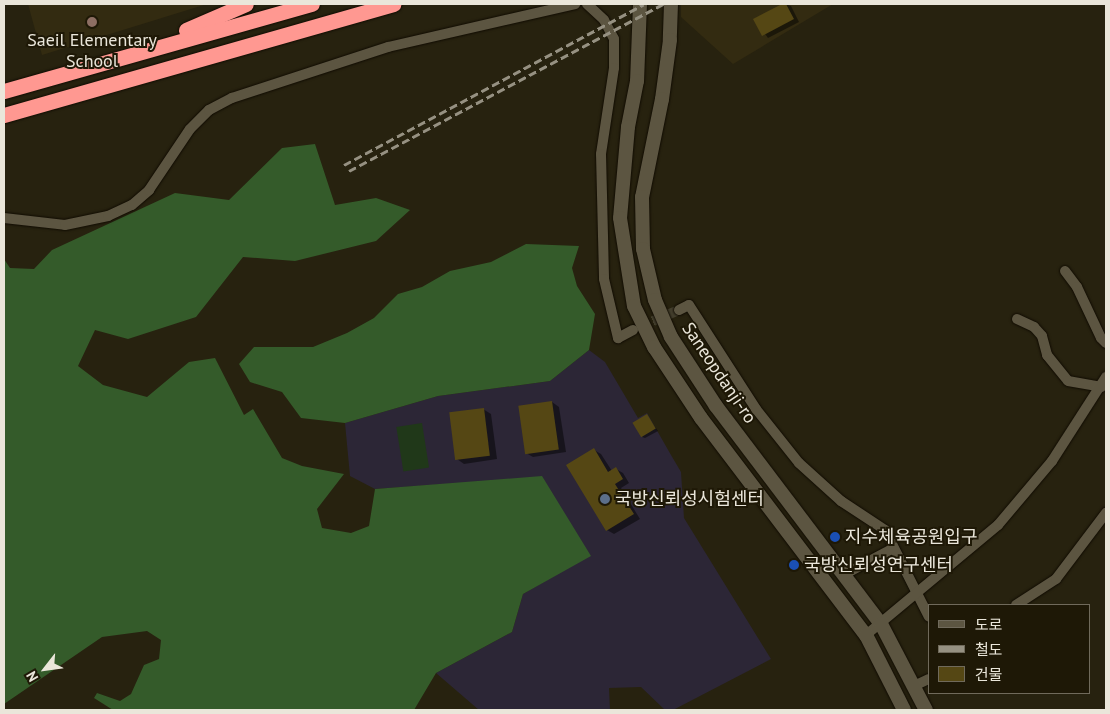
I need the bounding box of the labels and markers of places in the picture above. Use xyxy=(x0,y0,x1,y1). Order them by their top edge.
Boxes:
marker: Saeil Elementary School xyxy=(86,16,98,28)
place label: Saeil Elementary School xyxy=(27,30,157,72)
place label: 국방신뢰성시험센터 xyxy=(615,488,764,510)
marker: 국방신뢰성시험센터 xyxy=(599,493,611,505)
place label: 지수체육공원입구 xyxy=(845,526,977,548)
marker: 지수체육공원입구 xyxy=(829,531,841,543)
place label: 국방신뢰성연구센터 xyxy=(804,554,953,576)
marker: 국방신뢰성연구센터 xyxy=(788,559,800,571)

